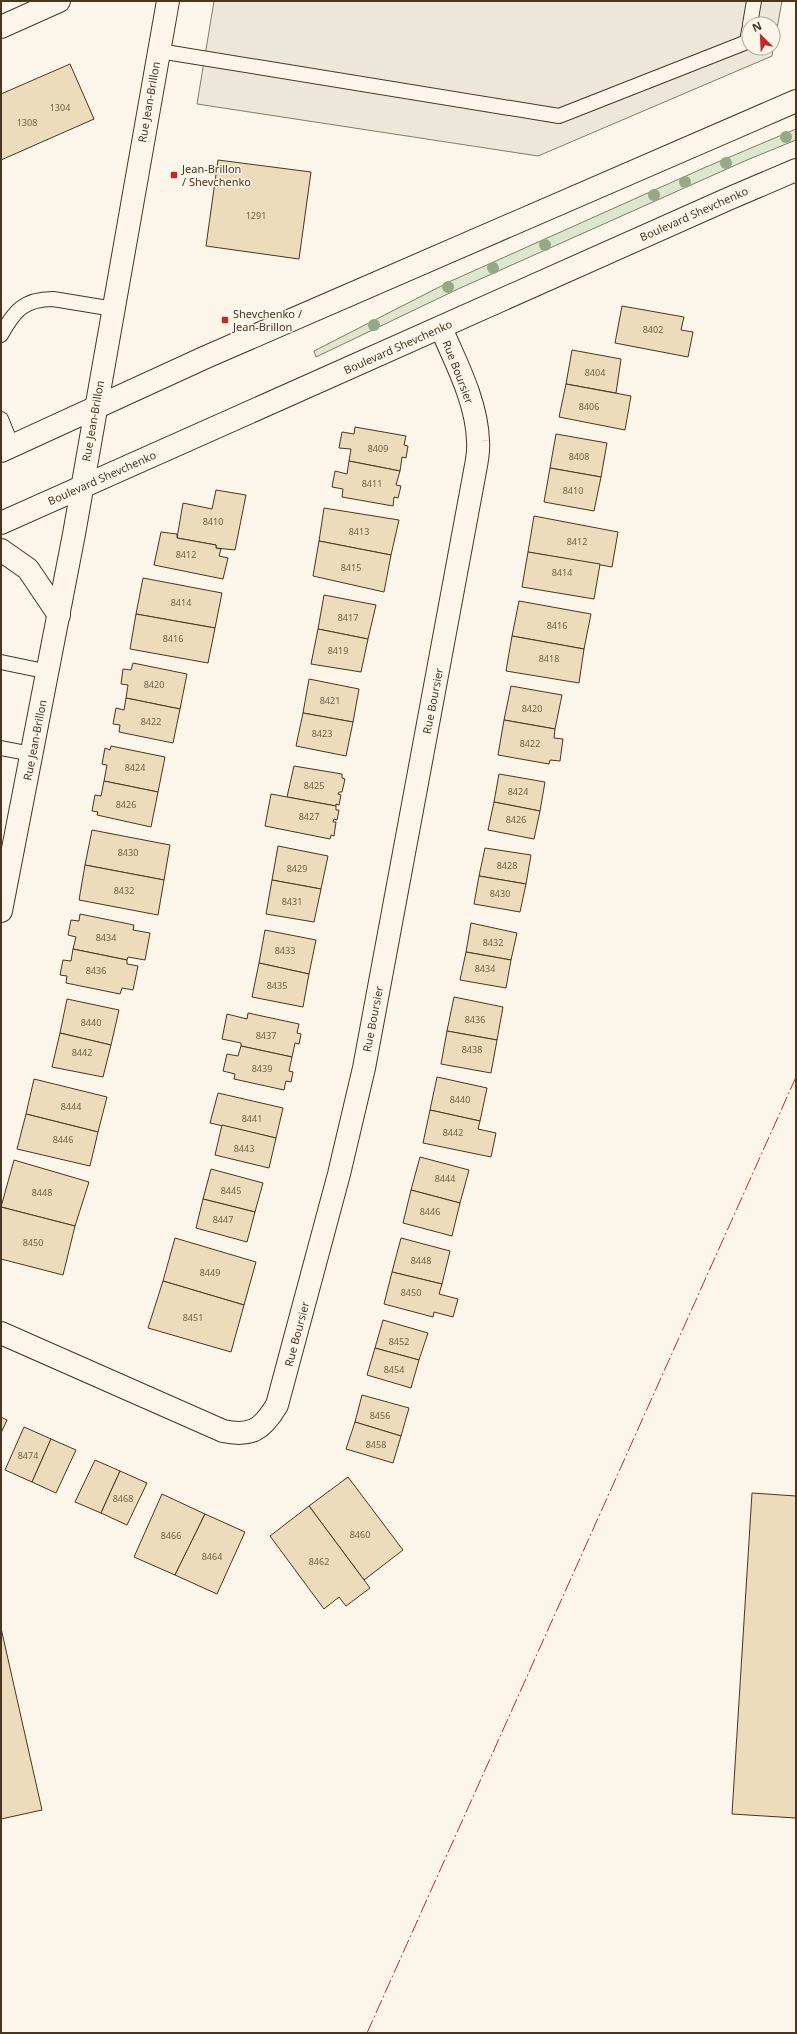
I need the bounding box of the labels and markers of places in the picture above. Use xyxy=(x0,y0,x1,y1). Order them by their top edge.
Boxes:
place label: Jean-Brillon / Shevchenko xyxy=(181,161,251,189)
marker: Jean-Brillon / Shevchenko xyxy=(169,170,179,180)
place label: Shevchenko / Jean-Brillon xyxy=(232,306,302,334)
marker: Shevchenko / Jean-Brillon xyxy=(220,315,230,325)

